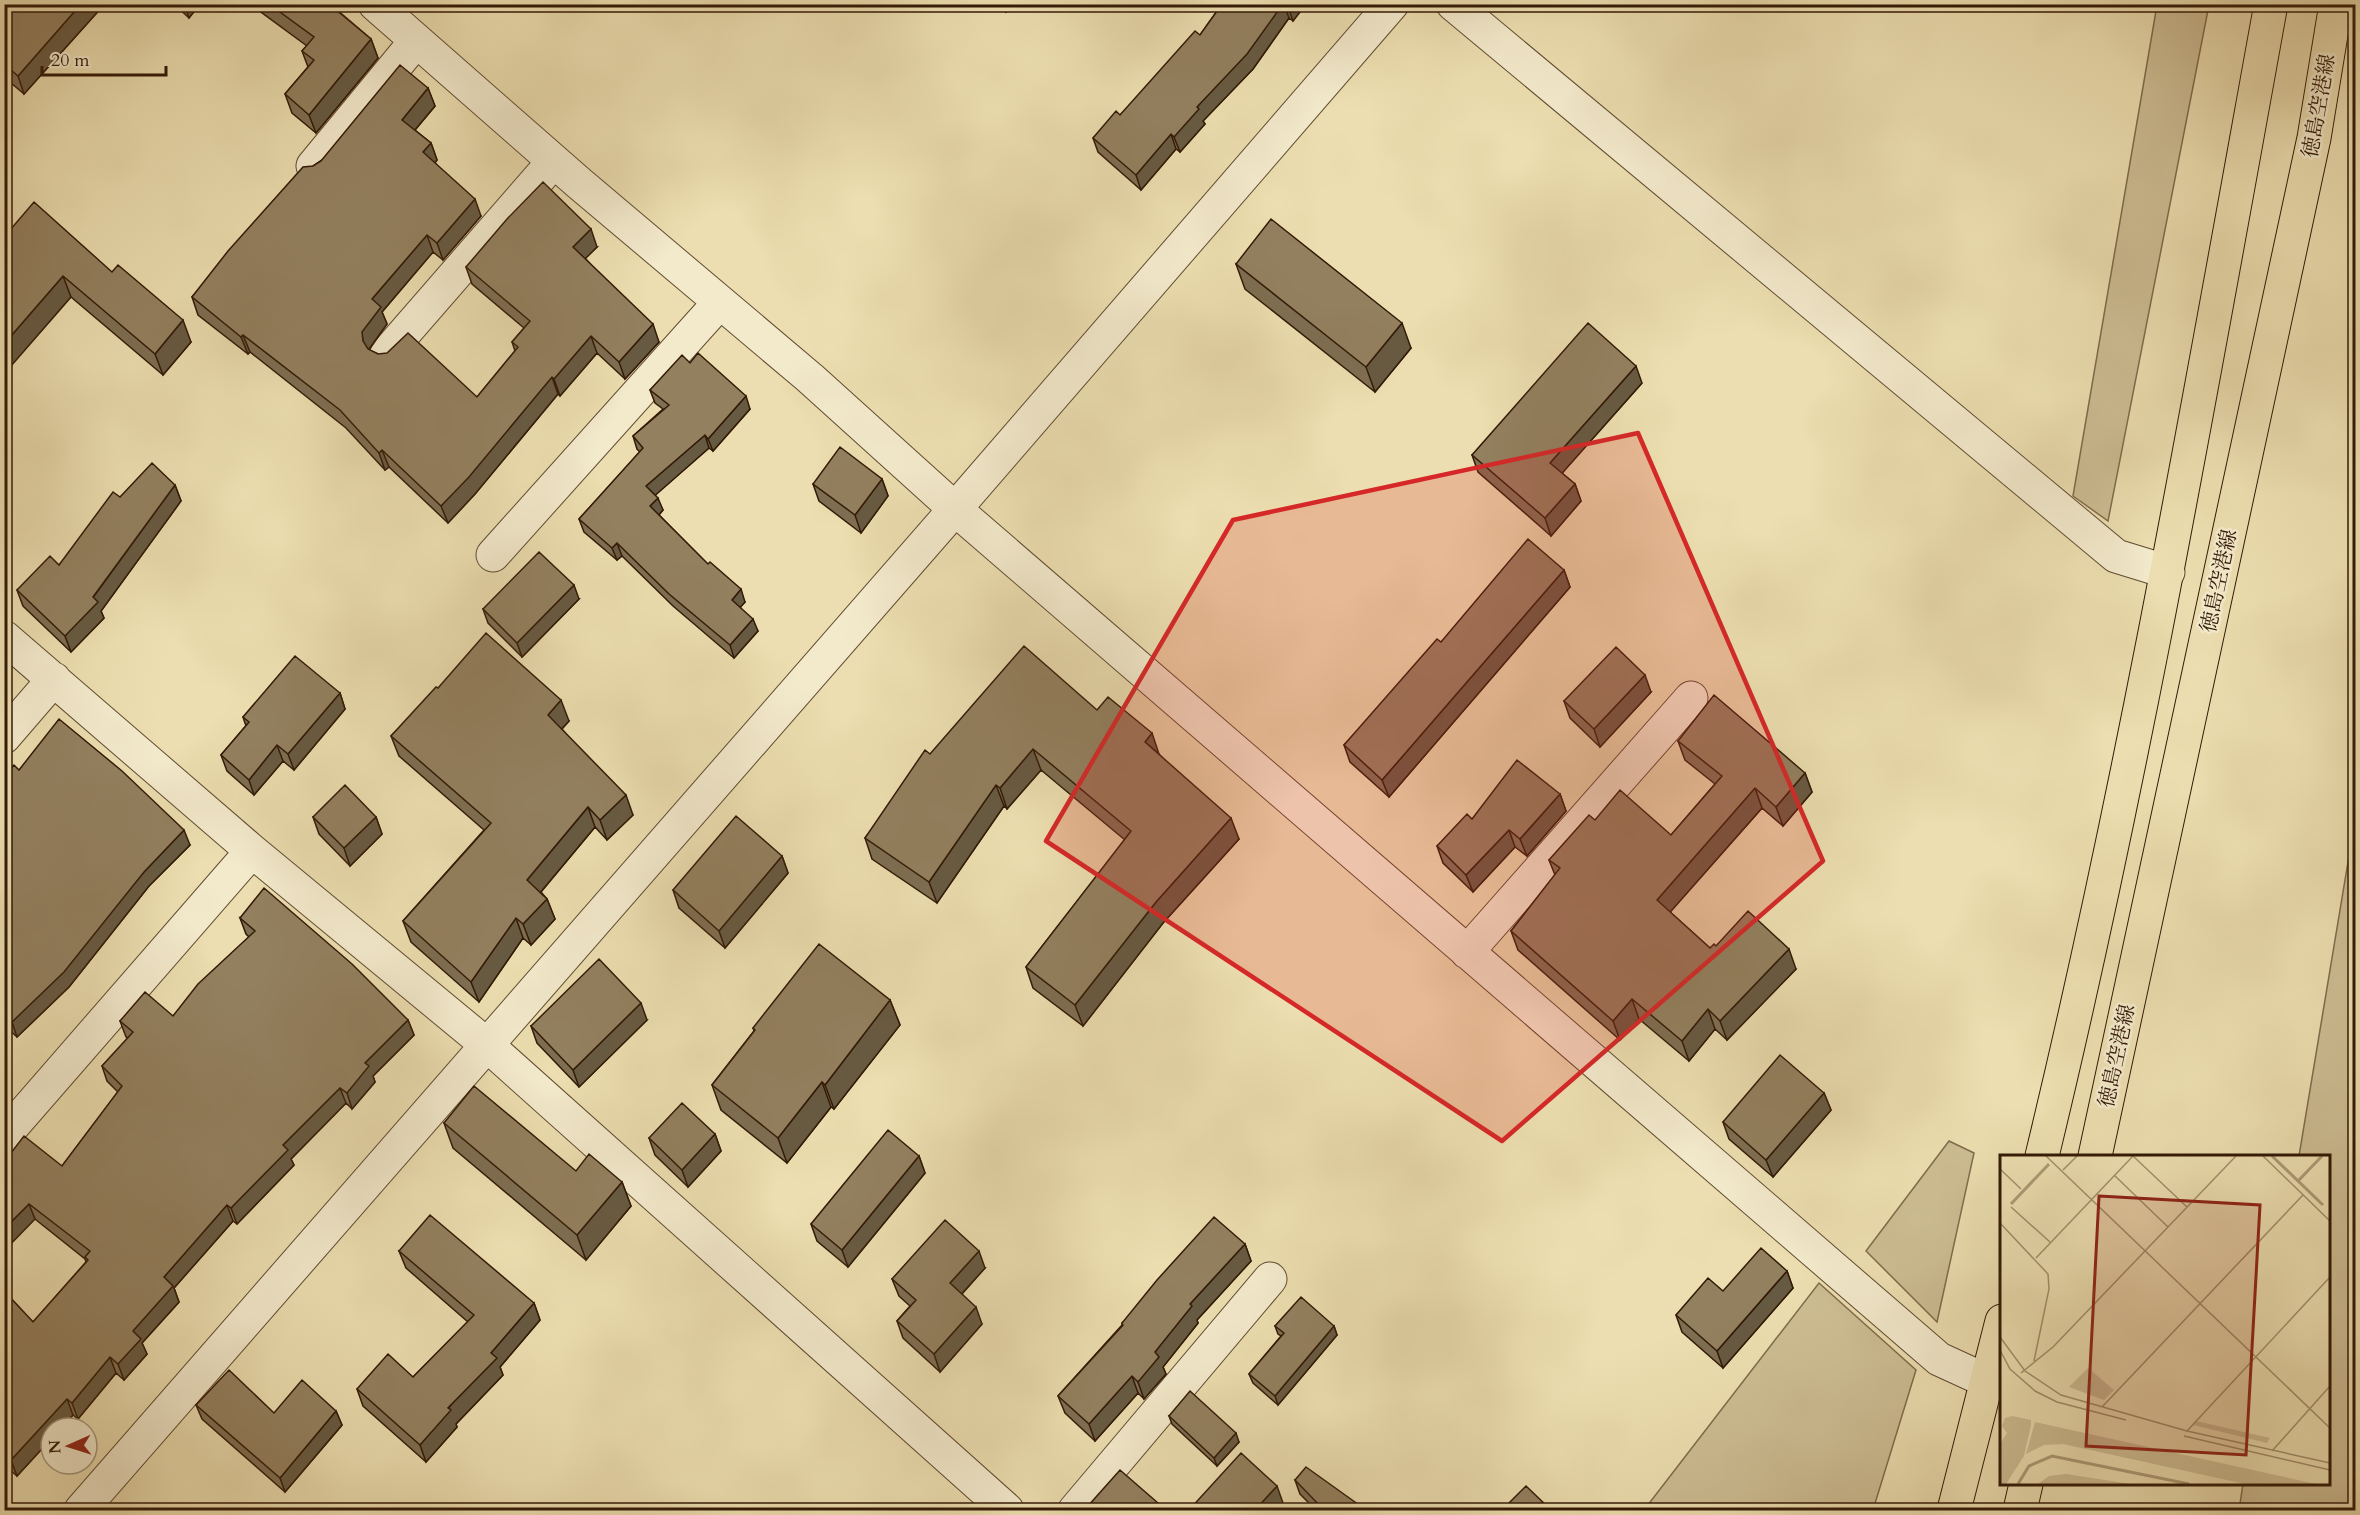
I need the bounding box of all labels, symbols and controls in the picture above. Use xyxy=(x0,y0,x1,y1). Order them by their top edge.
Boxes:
scale bar xyxy=(42,39,166,77)
text: 20 m xyxy=(51,48,90,73)
street label: 徳島空港線 xyxy=(2296,52,2342,160)
street label: 徳島空港線 xyxy=(2194,527,2244,635)
street label: 徳島空港線 xyxy=(2092,1002,2142,1110)
inset map xyxy=(2000,1155,2330,1485)
north arrow xyxy=(39,1416,99,1476)
text: N xyxy=(44,1439,66,1454)

